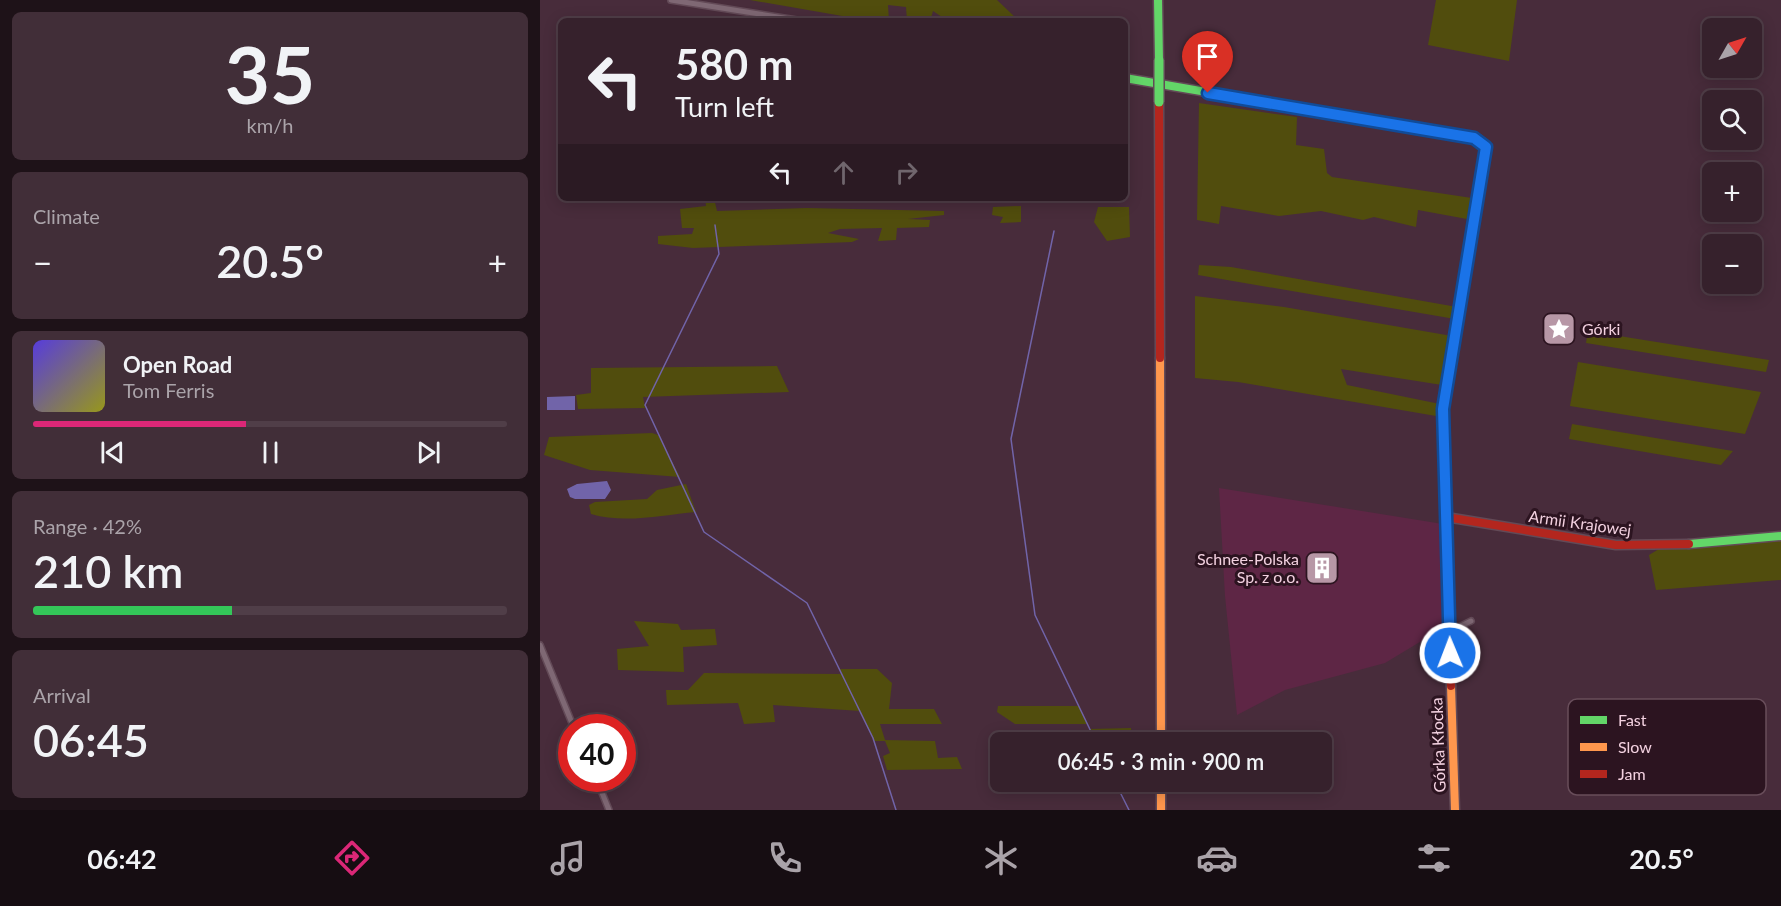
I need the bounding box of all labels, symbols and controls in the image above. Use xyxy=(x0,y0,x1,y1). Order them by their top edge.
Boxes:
north arrow xyxy=(1702,18,1762,78)
map controls xyxy=(1702,18,1762,294)
text: 35 xyxy=(225,27,315,121)
pin xyxy=(1182,31,1233,93)
text: 580 m xyxy=(675,39,793,89)
icon: arrive xyxy=(1191,40,1224,73)
icon: left xyxy=(576,42,654,120)
text: Turn left xyxy=(675,90,774,123)
button: search xyxy=(1702,90,1762,150)
text: km/h xyxy=(247,113,293,137)
icon: left xyxy=(764,156,797,189)
icon: ahead xyxy=(827,156,860,189)
icon: right xyxy=(890,156,923,189)
button: + xyxy=(1702,162,1762,222)
text: Climate xyxy=(33,204,100,228)
text: 20.5° xyxy=(216,234,324,288)
button: − xyxy=(1702,234,1762,294)
text: − xyxy=(33,242,52,282)
text: + xyxy=(488,242,507,282)
place icon: Górki xyxy=(1541,311,1577,347)
place label: Górki xyxy=(1582,319,1620,338)
text: Open Road xyxy=(123,351,232,378)
text: Tom Ferris xyxy=(123,378,214,402)
icon: previous xyxy=(96,436,129,469)
icon: pause xyxy=(254,436,287,469)
icon: next xyxy=(412,436,445,469)
street label: Armii Krajowej xyxy=(1528,506,1633,539)
text: Range · 42% xyxy=(33,514,142,538)
text: 210 km xyxy=(33,544,183,598)
place label: Schnee-Polska Sp. z o.o. xyxy=(1197,549,1299,586)
building icon: Schnee-Polska Sp. z o.o. xyxy=(1304,550,1340,586)
position arrow xyxy=(1418,621,1482,685)
text: Arrival xyxy=(33,683,91,707)
street label: Górka Kłocka xyxy=(1426,697,1449,793)
legend xyxy=(1568,699,1766,795)
text: Fast xyxy=(1618,710,1647,729)
text: 06:45 xyxy=(33,713,149,767)
speed limit sign: 40 xyxy=(558,714,636,792)
text: Slow xyxy=(1618,737,1652,756)
text: 06:45 · 3 min · 900 m xyxy=(1058,748,1264,775)
text: Jam xyxy=(1618,764,1646,783)
icon: directions xyxy=(331,837,373,879)
icon: music xyxy=(547,837,589,879)
icon: phone xyxy=(764,837,806,879)
icon: climate xyxy=(980,837,1022,879)
icon: car xyxy=(1196,837,1238,879)
icon: filters xyxy=(1413,837,1455,879)
text: 06:42 xyxy=(87,842,157,875)
text: 20.5° xyxy=(1629,842,1694,875)

